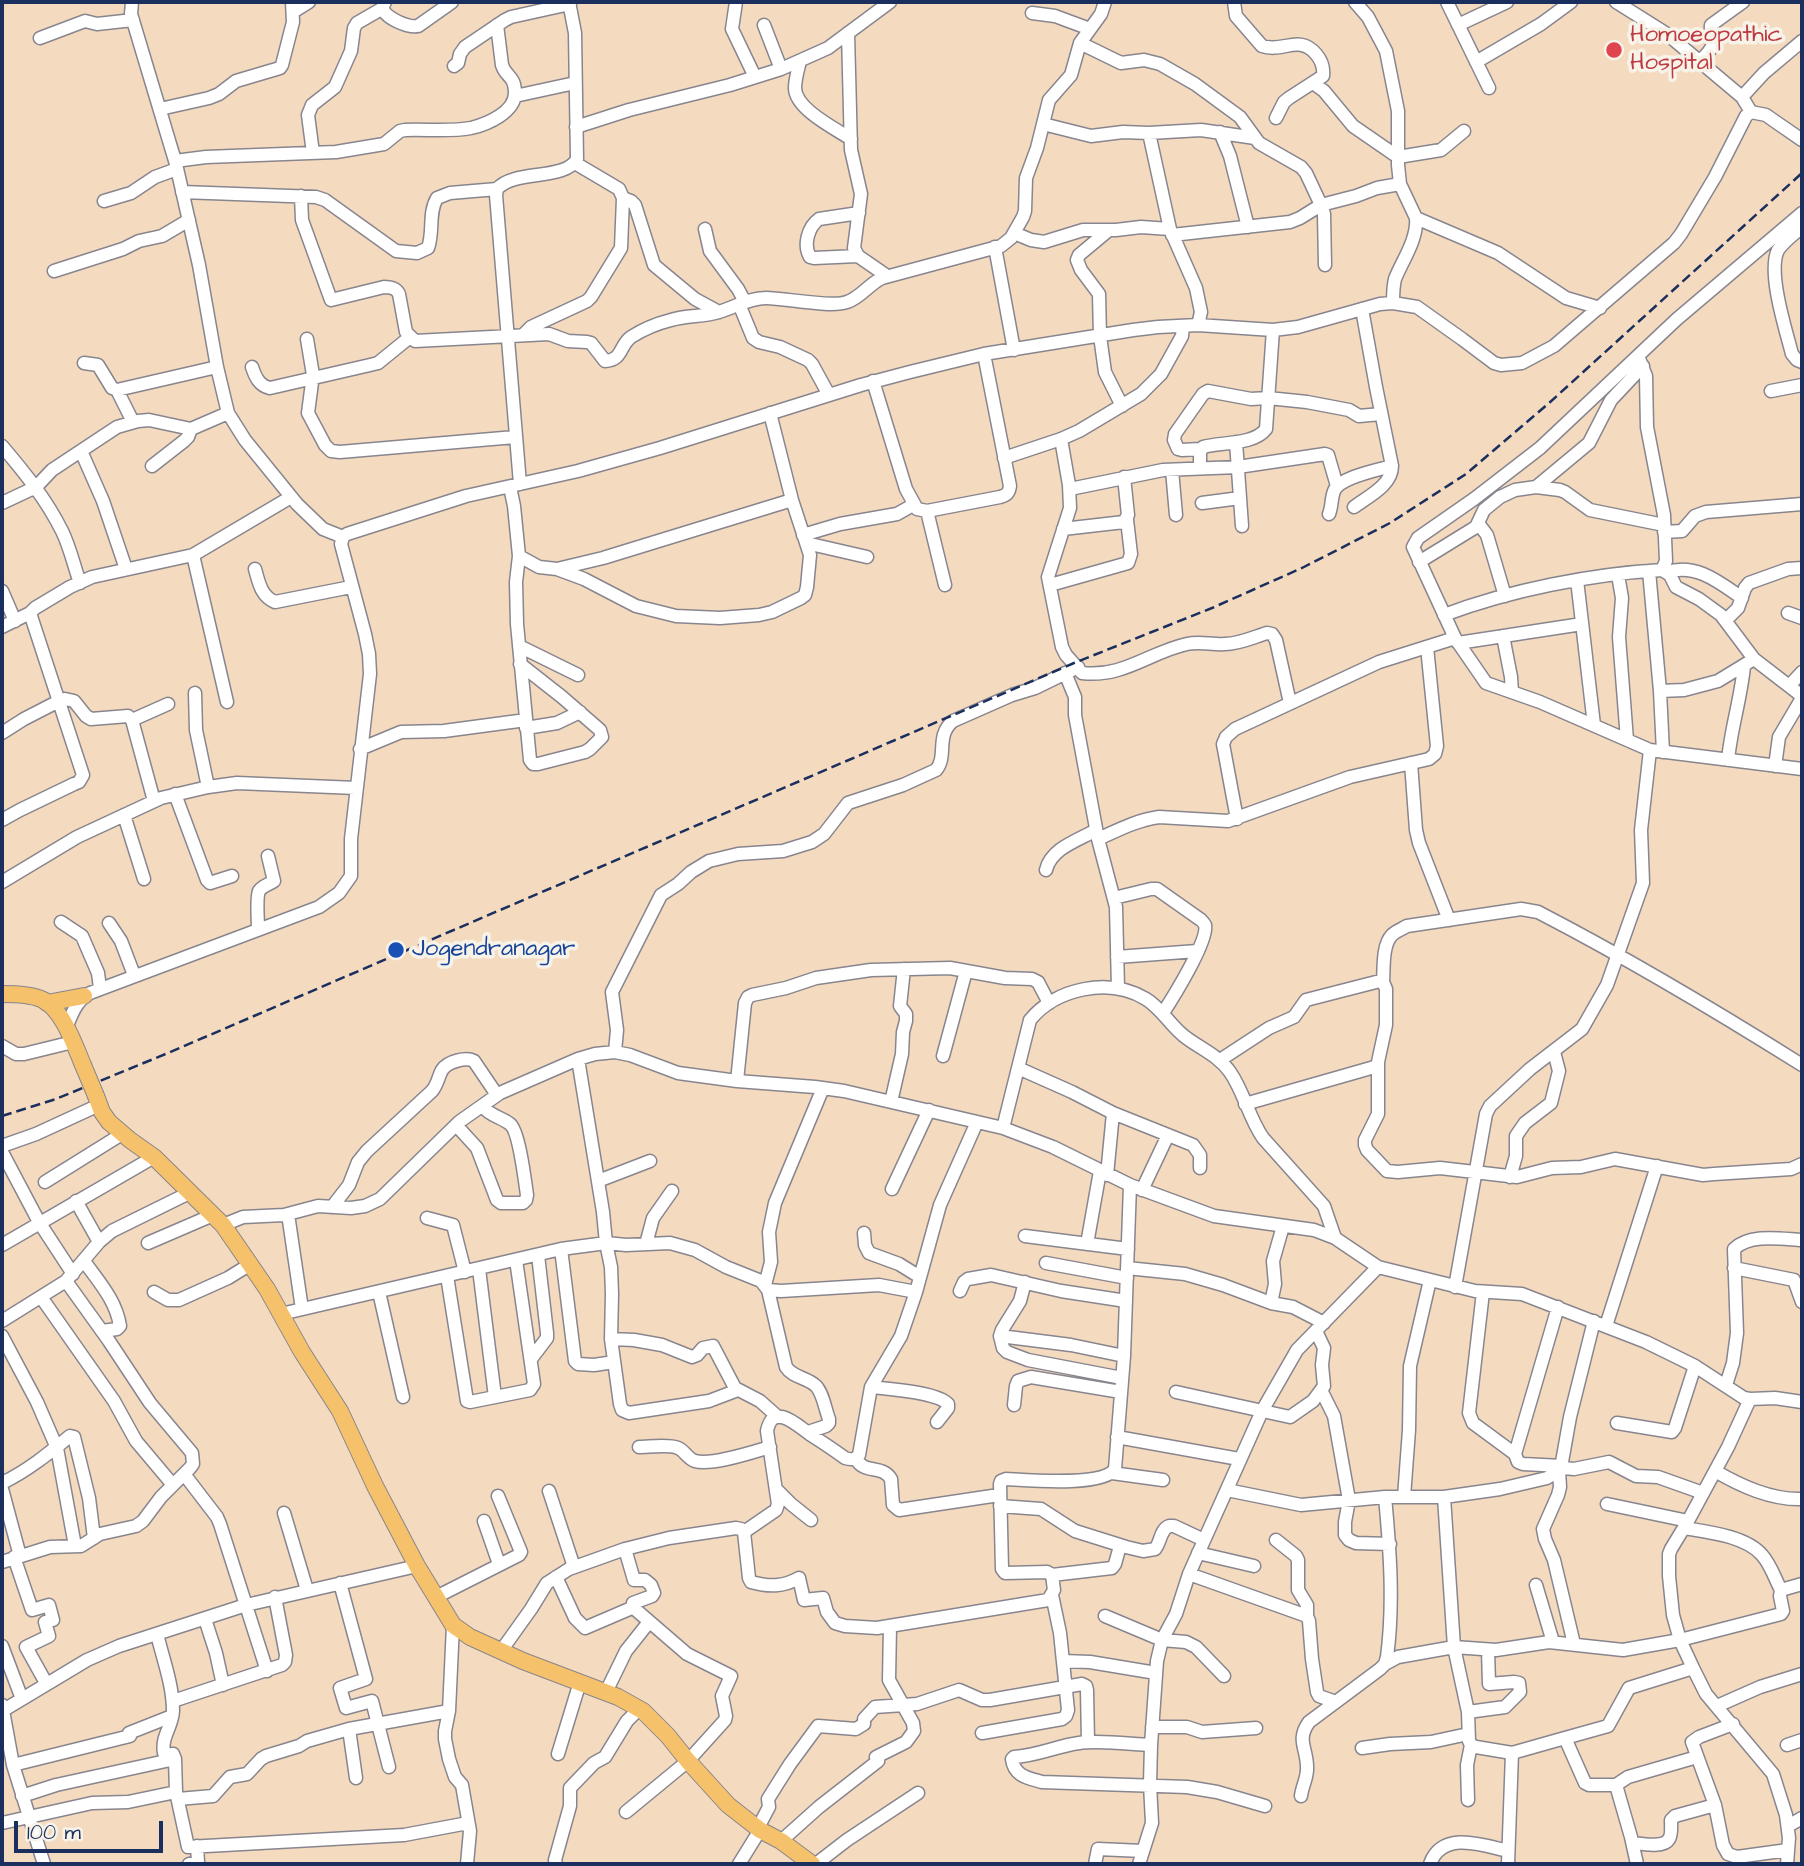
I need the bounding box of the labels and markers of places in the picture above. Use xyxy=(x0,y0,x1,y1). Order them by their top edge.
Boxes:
place label: Homoeopathic Hospital xyxy=(1630,22,1783,78)
marker: Homoeopathic Hospital xyxy=(1604,40,1624,60)
place label: Jogendranagar xyxy=(412,936,575,964)
marker: Jogendranagar xyxy=(386,940,406,960)

